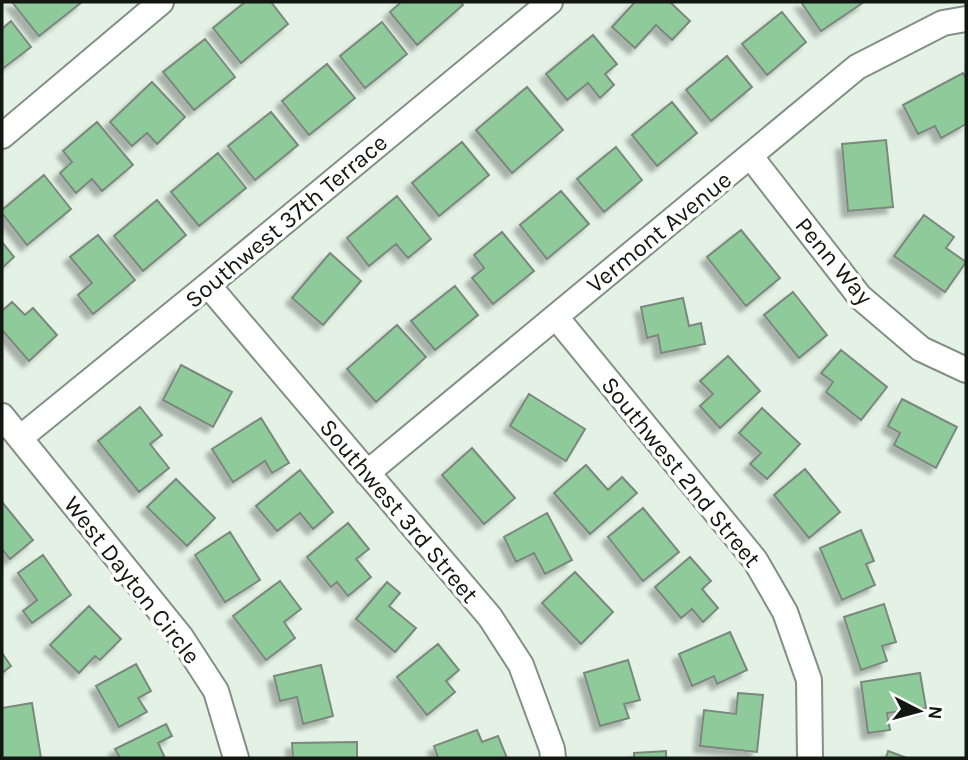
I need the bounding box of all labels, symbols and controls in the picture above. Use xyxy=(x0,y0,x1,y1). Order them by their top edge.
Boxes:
street label: Southwest 37th Terrace xyxy=(179,128,393,314)
street label: Vermont Avenue xyxy=(581,165,737,299)
street label: Penn Way xyxy=(789,212,879,310)
street label: Southwest 2nd Street xyxy=(596,371,766,573)
street label: Southwest 3rd Street xyxy=(314,413,484,609)
street label: West Dayton Circle xyxy=(58,491,206,669)
north arrow xyxy=(884,676,954,746)
text: N xyxy=(923,705,947,721)

